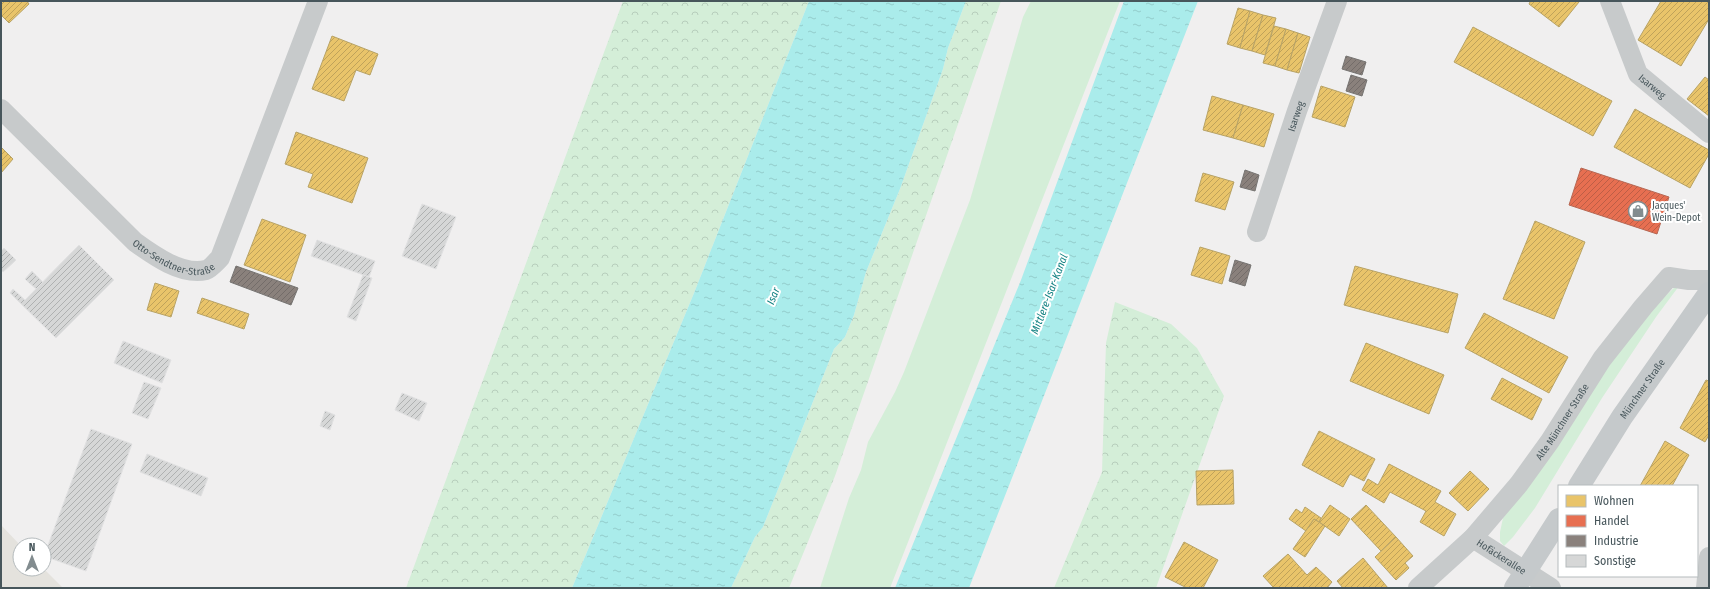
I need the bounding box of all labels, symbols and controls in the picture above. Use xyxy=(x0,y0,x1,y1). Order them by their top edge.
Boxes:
street label: Isarweg xyxy=(1636,72,1668,102)
street label: Isarweg xyxy=(1286,99,1307,133)
shop icon: Jacques' Wein-Depot xyxy=(1627,200,1649,222)
place label: Jacques' Wein-Depot xyxy=(1652,200,1701,224)
street label: Otto-Sendtner-Straße xyxy=(130,237,218,278)
water label: Mittlere-Isar-Kanal xyxy=(1028,252,1071,336)
water label: Isar xyxy=(764,285,783,307)
street label: Münchner Straße xyxy=(1618,357,1668,421)
street label: Alte Münchner Straße xyxy=(1533,382,1592,462)
legend xyxy=(1558,485,1698,577)
text: Wohnen xyxy=(1594,494,1634,508)
text: Handel xyxy=(1594,514,1629,528)
text: Industrie xyxy=(1594,534,1638,548)
north arrow xyxy=(12,537,52,577)
street label: Hofäckerallee xyxy=(1474,537,1528,577)
text: N xyxy=(29,541,35,554)
text: Sonstige xyxy=(1594,554,1636,568)

